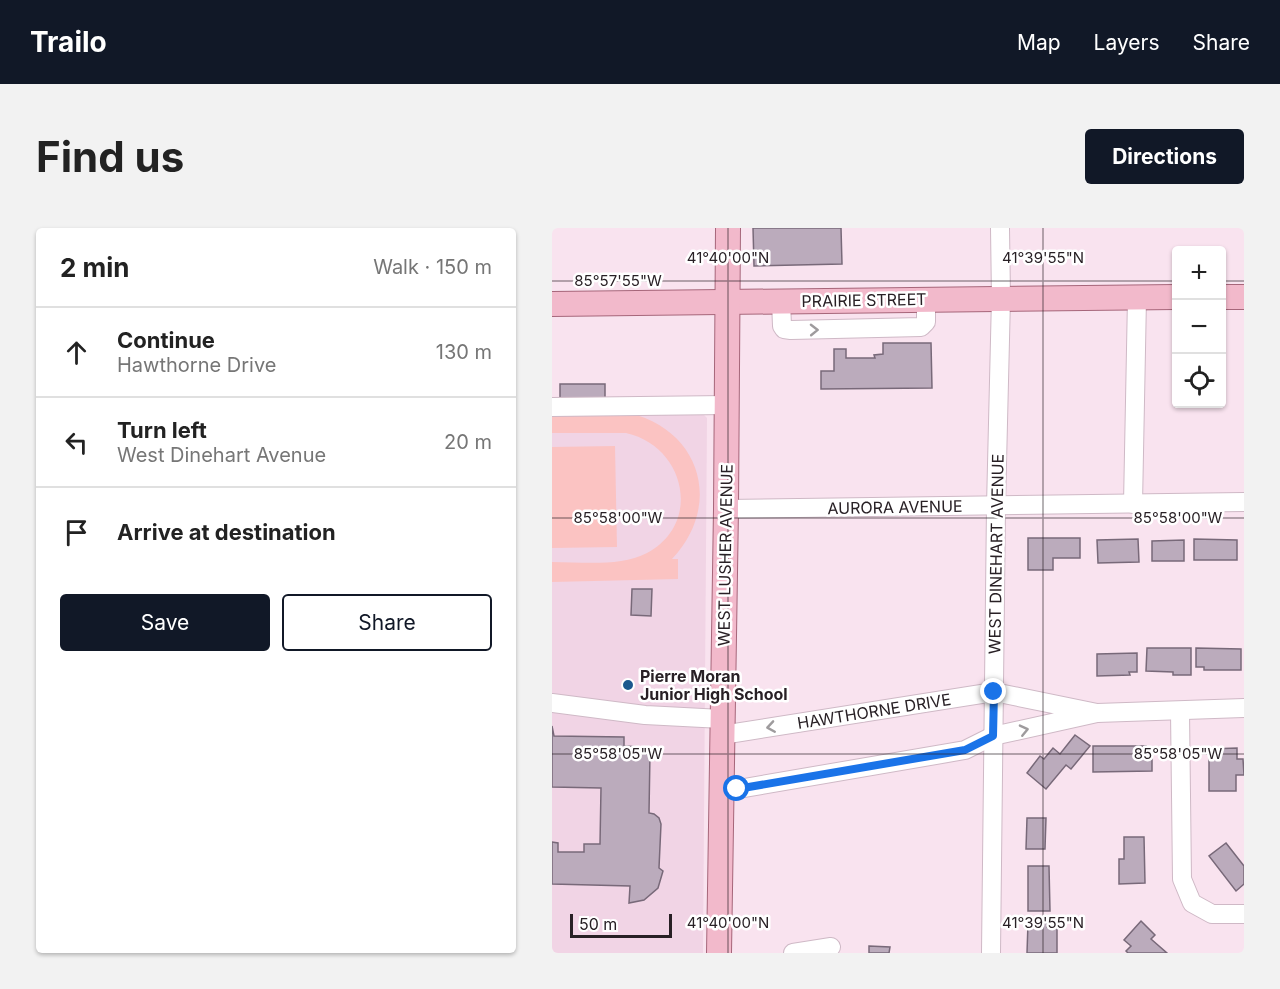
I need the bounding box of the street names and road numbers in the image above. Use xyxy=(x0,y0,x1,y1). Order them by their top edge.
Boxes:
street label: PRAIRIE STREET xyxy=(801,289,927,311)
street label: WEST DINEHART AVENUE xyxy=(984,454,1008,654)
street label: WEST LUSHER AVENUE xyxy=(713,464,737,646)
street label: AURORA AVENUE xyxy=(827,496,963,518)
street label: HAWTHORNE DRIVE xyxy=(796,689,952,733)

